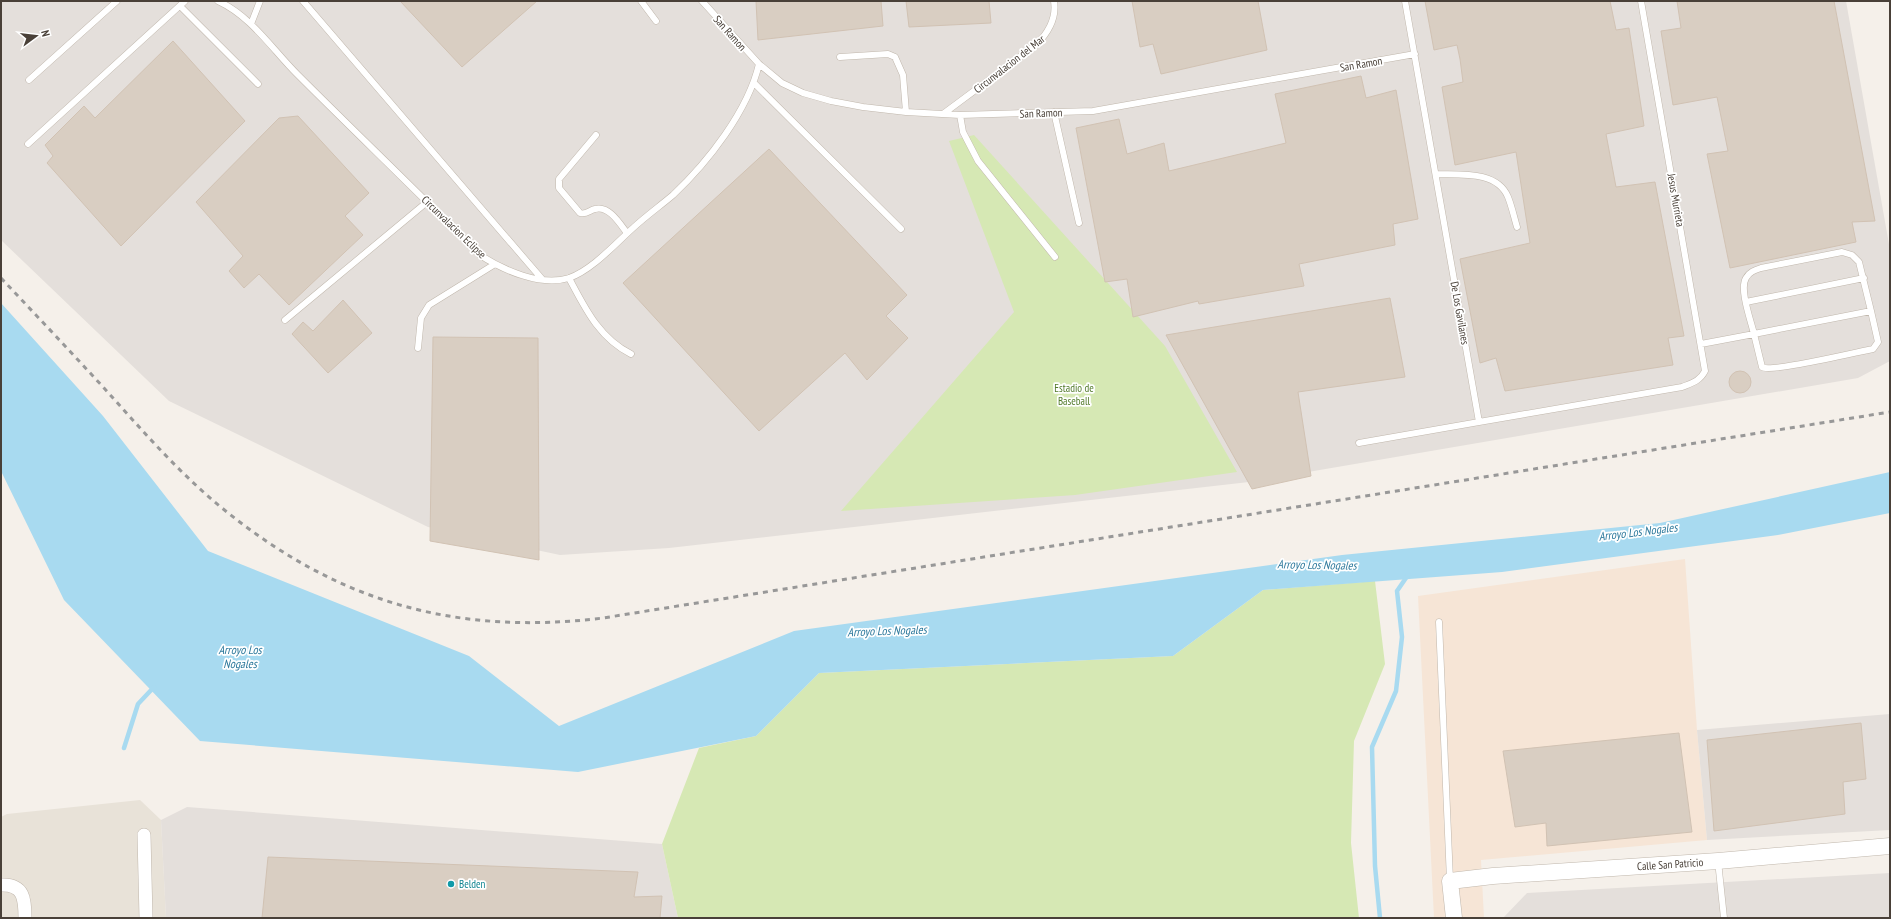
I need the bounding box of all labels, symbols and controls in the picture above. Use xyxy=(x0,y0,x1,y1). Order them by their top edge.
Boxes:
street label: San Ramon xyxy=(711,12,750,54)
north arrow xyxy=(16,16,56,56)
text: N xyxy=(38,29,53,38)
street label: Circunvalacion del Mar xyxy=(971,32,1047,96)
street label: San Ramon xyxy=(1339,53,1383,75)
street label: San Ramon xyxy=(1019,105,1063,121)
street label: Jesus Murrieta xyxy=(1664,171,1688,228)
street label: Circunvalacion Eclipse xyxy=(419,193,490,262)
street label: De Los Gavilanes xyxy=(1448,280,1473,346)
park label: Estadio de Baseball xyxy=(1054,381,1094,408)
water label: Arroyo Los Nogales xyxy=(1598,519,1680,544)
water label: Arroyo Los Nogales xyxy=(1277,556,1359,573)
water label: Arroyo Los Nogales xyxy=(847,622,929,639)
water label: Arroyo Los Nogales xyxy=(218,642,264,671)
street label: Calle San Patricio xyxy=(1637,855,1704,873)
place label: Belden xyxy=(459,877,486,891)
marker: Belden xyxy=(446,879,456,889)

